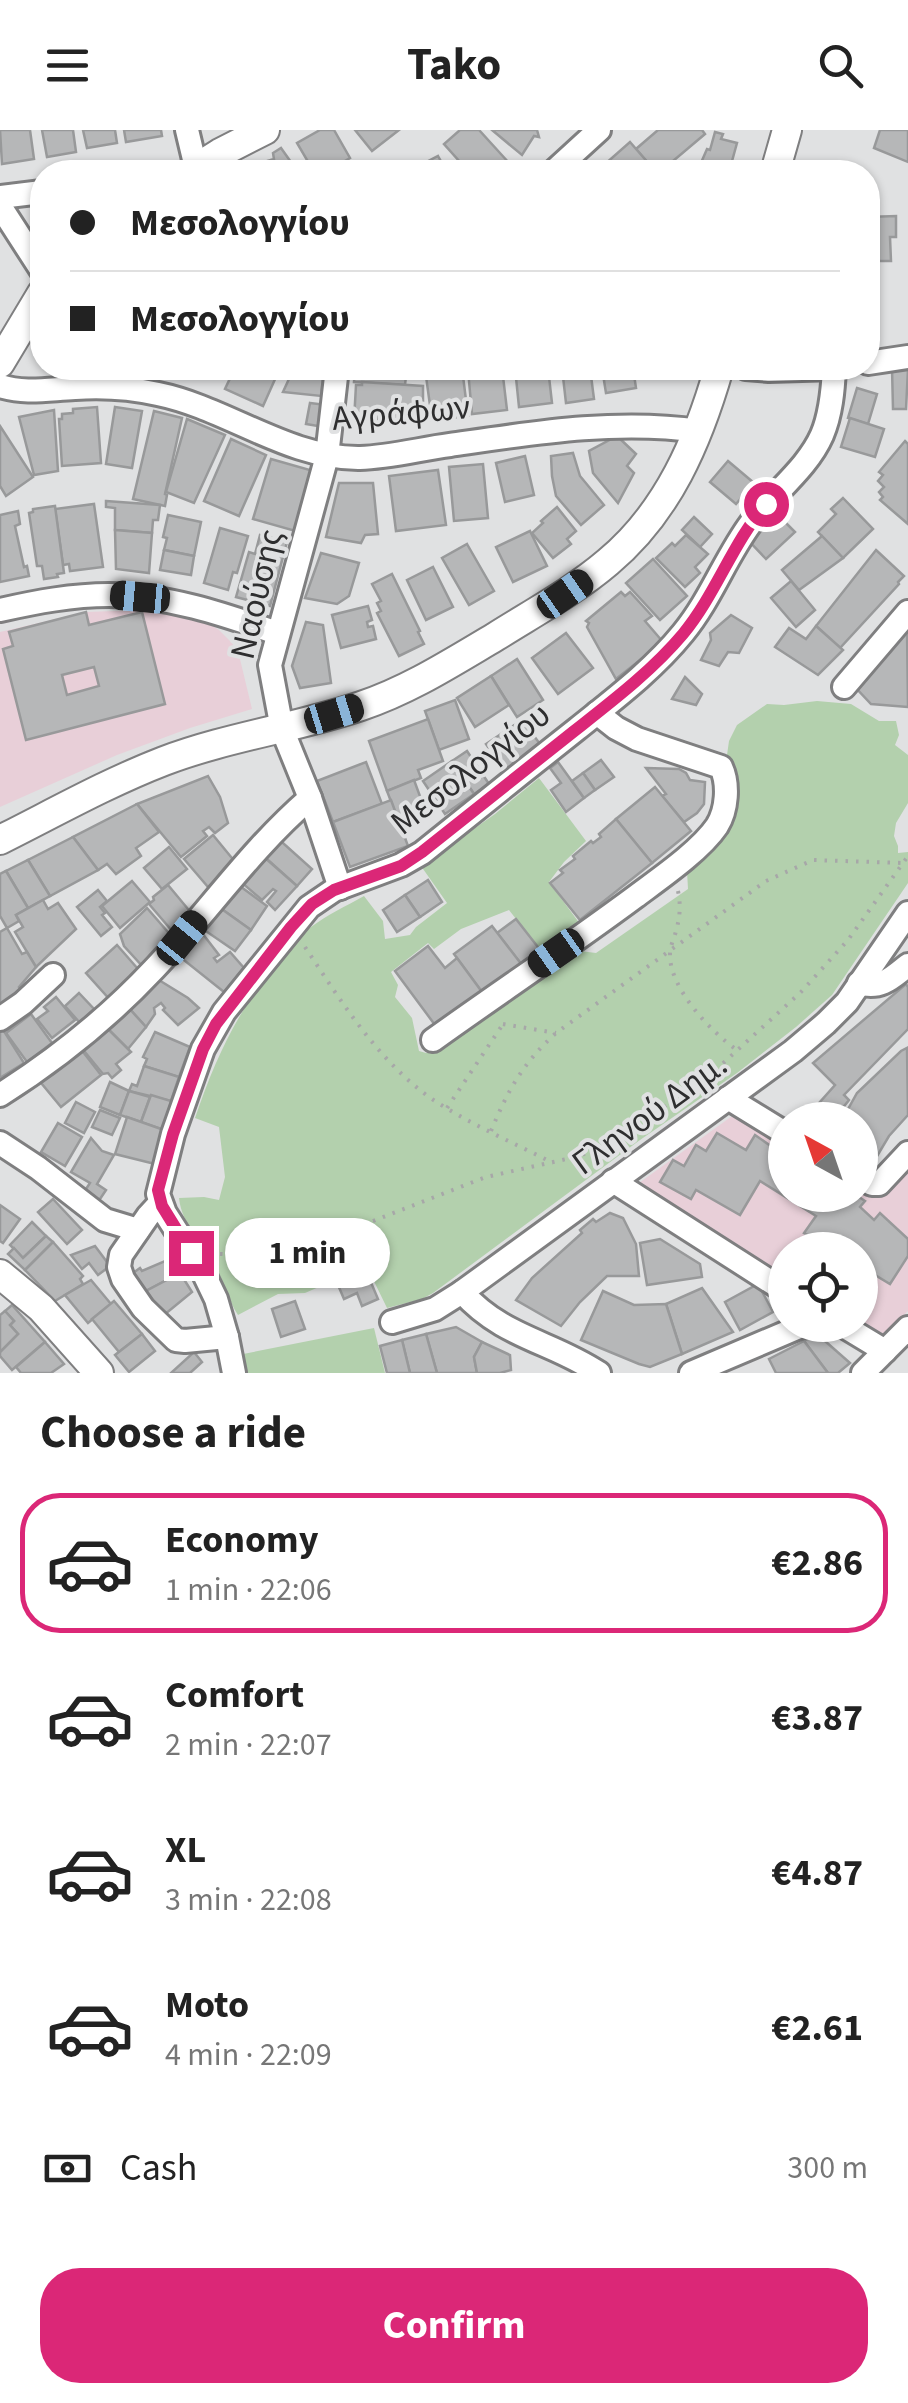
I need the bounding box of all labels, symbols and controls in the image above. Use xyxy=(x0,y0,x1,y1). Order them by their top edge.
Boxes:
text: Tako xyxy=(407,33,501,97)
icon: menu xyxy=(40,38,95,93)
icon: search xyxy=(813,38,868,93)
text: Μεσολογγίου xyxy=(130,196,350,250)
text: Μεσολογγίου xyxy=(130,292,350,346)
street label: Αγράφων xyxy=(330,382,472,444)
route start xyxy=(744,482,789,527)
street label: Ναούσης xyxy=(218,524,296,664)
car xyxy=(532,565,598,623)
car xyxy=(109,579,171,615)
street label: Μεσολογγίου xyxy=(380,690,561,847)
car xyxy=(301,691,367,737)
car xyxy=(151,905,213,971)
car xyxy=(523,924,589,982)
street label: Γληνού Δημ. xyxy=(561,1040,738,1187)
north arrow xyxy=(768,1102,878,1212)
map controls xyxy=(768,1102,878,1342)
callout: 1 min xyxy=(226,1218,391,1288)
text: 1 min xyxy=(269,1230,346,1276)
route end xyxy=(169,1231,214,1276)
button: locate xyxy=(768,1232,878,1342)
text: Choose a ride xyxy=(40,1401,306,1465)
text: Economy xyxy=(165,1513,318,1567)
icon: car xyxy=(45,1518,135,1608)
text: €2.86 xyxy=(771,1536,863,1590)
text: 1 min · 22:06 xyxy=(165,1567,332,1613)
text: Comfort xyxy=(165,1668,304,1722)
icon: car xyxy=(45,1673,135,1763)
text: €3.87 xyxy=(771,1691,863,1745)
text: 2 min · 22:07 xyxy=(165,1722,332,1768)
text: XL xyxy=(165,1823,206,1877)
icon: car xyxy=(45,1828,135,1918)
text: €4.87 xyxy=(771,1846,863,1900)
text: 3 min · 22:08 xyxy=(165,1877,332,1923)
text: Moto xyxy=(165,1978,249,2032)
icon: car xyxy=(45,1983,135,2073)
text: €2.61 xyxy=(771,2001,863,2055)
text: 4 min · 22:09 xyxy=(165,2032,332,2078)
icon: cash xyxy=(40,2141,95,2196)
text: Cash xyxy=(120,2141,197,2195)
text: 300 m xyxy=(787,2145,868,2191)
button: Confirm xyxy=(40,2268,868,2383)

